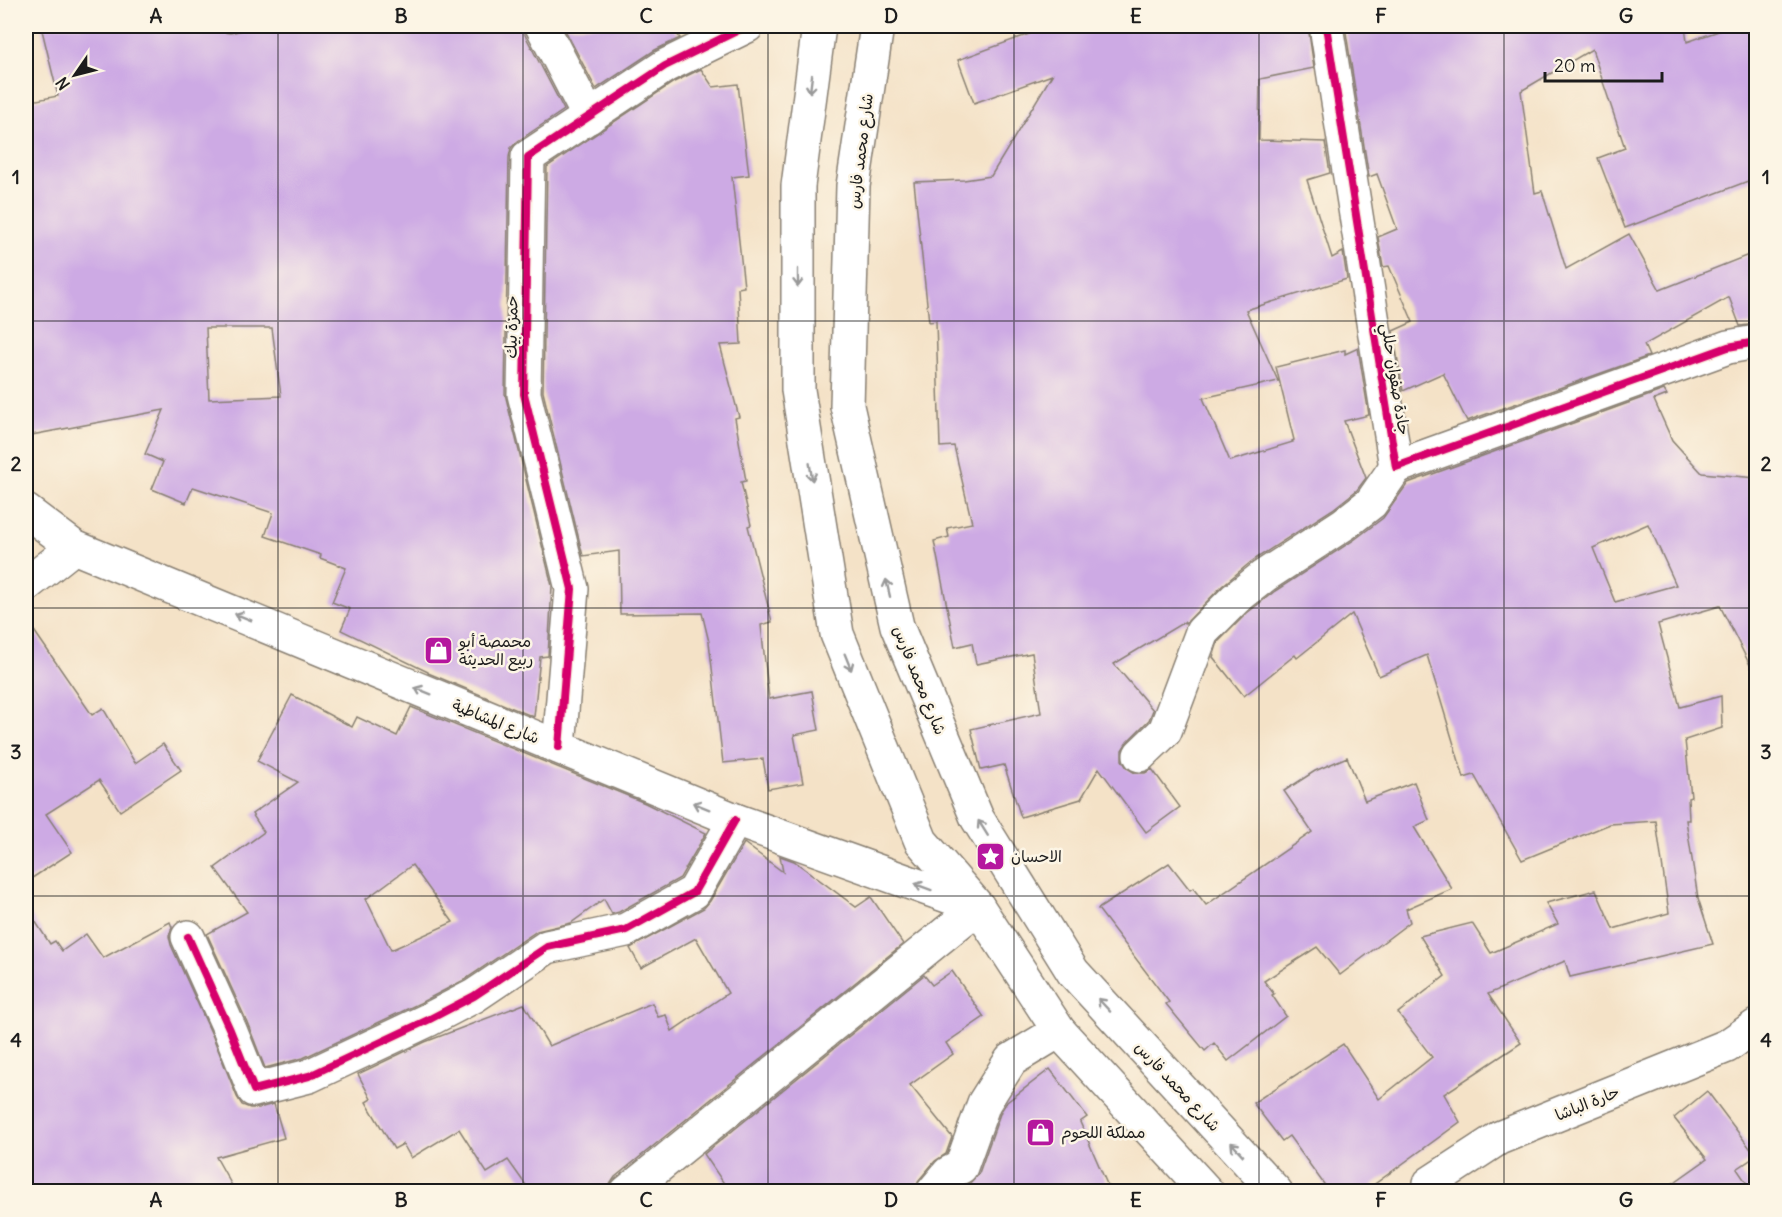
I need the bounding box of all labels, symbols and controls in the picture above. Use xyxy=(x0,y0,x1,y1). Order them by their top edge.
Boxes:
text: A xyxy=(150,3,163,28)
text: B xyxy=(394,3,408,28)
text: C xyxy=(639,3,653,28)
text: D xyxy=(884,3,898,28)
text: E xyxy=(1130,3,1142,28)
text: F xyxy=(1375,3,1387,28)
text: G xyxy=(1619,3,1633,28)
north arrow xyxy=(45,45,105,105)
scale bar xyxy=(1545,45,1662,83)
text: 20 m xyxy=(1554,54,1596,77)
text: N xyxy=(51,73,74,94)
one-way arrow xyxy=(806,73,817,93)
street label: شارع محمد فارس xyxy=(843,92,879,210)
text: 1 xyxy=(12,164,20,189)
text: 1 xyxy=(1762,164,1770,189)
one-way arrow xyxy=(792,267,804,287)
street label: حمزة بيك xyxy=(500,295,522,359)
street label: جادة صفوان حللي xyxy=(1372,322,1415,437)
text: 2 xyxy=(11,451,22,476)
text: 2 xyxy=(1761,451,1772,476)
one-way arrow xyxy=(805,461,816,481)
one-way arrow xyxy=(882,579,893,599)
one-way arrow xyxy=(235,611,253,622)
street label: شارع محمد فارس xyxy=(887,623,951,738)
place label: محمصة أبو ربيع الحديثة xyxy=(457,631,533,671)
shop icon: محمصة أبو ربيع الحديثة xyxy=(422,634,454,666)
one-way arrow xyxy=(843,653,854,671)
one-way arrow xyxy=(415,685,433,696)
street label: شارع المشاطية xyxy=(449,694,542,749)
text: 3 xyxy=(10,739,22,764)
text: 3 xyxy=(1760,739,1772,764)
one-way arrow xyxy=(692,800,711,811)
one-way arrow xyxy=(976,820,988,837)
place icon: الاحسان xyxy=(974,840,1006,872)
place label: الاحسان xyxy=(1011,846,1062,866)
one-way arrow xyxy=(914,881,933,892)
one-way arrow xyxy=(1097,998,1111,1013)
text: 4 xyxy=(10,1027,22,1052)
text: 4 xyxy=(1760,1027,1772,1052)
street label: شارع محمد فارس xyxy=(1130,1037,1225,1137)
street label: حارة الباشا xyxy=(1552,1081,1622,1125)
shop icon: مملكة اللحوم xyxy=(1024,1116,1056,1148)
place label: مملكة اللحوم xyxy=(1061,1122,1145,1145)
one-way arrow xyxy=(1229,1141,1244,1156)
text: A xyxy=(150,1187,163,1212)
text: B xyxy=(394,1187,408,1212)
text: C xyxy=(639,1187,653,1212)
text: D xyxy=(884,1187,898,1212)
text: E xyxy=(1130,1187,1142,1212)
text: F xyxy=(1375,1187,1387,1212)
text: G xyxy=(1619,1187,1633,1212)

